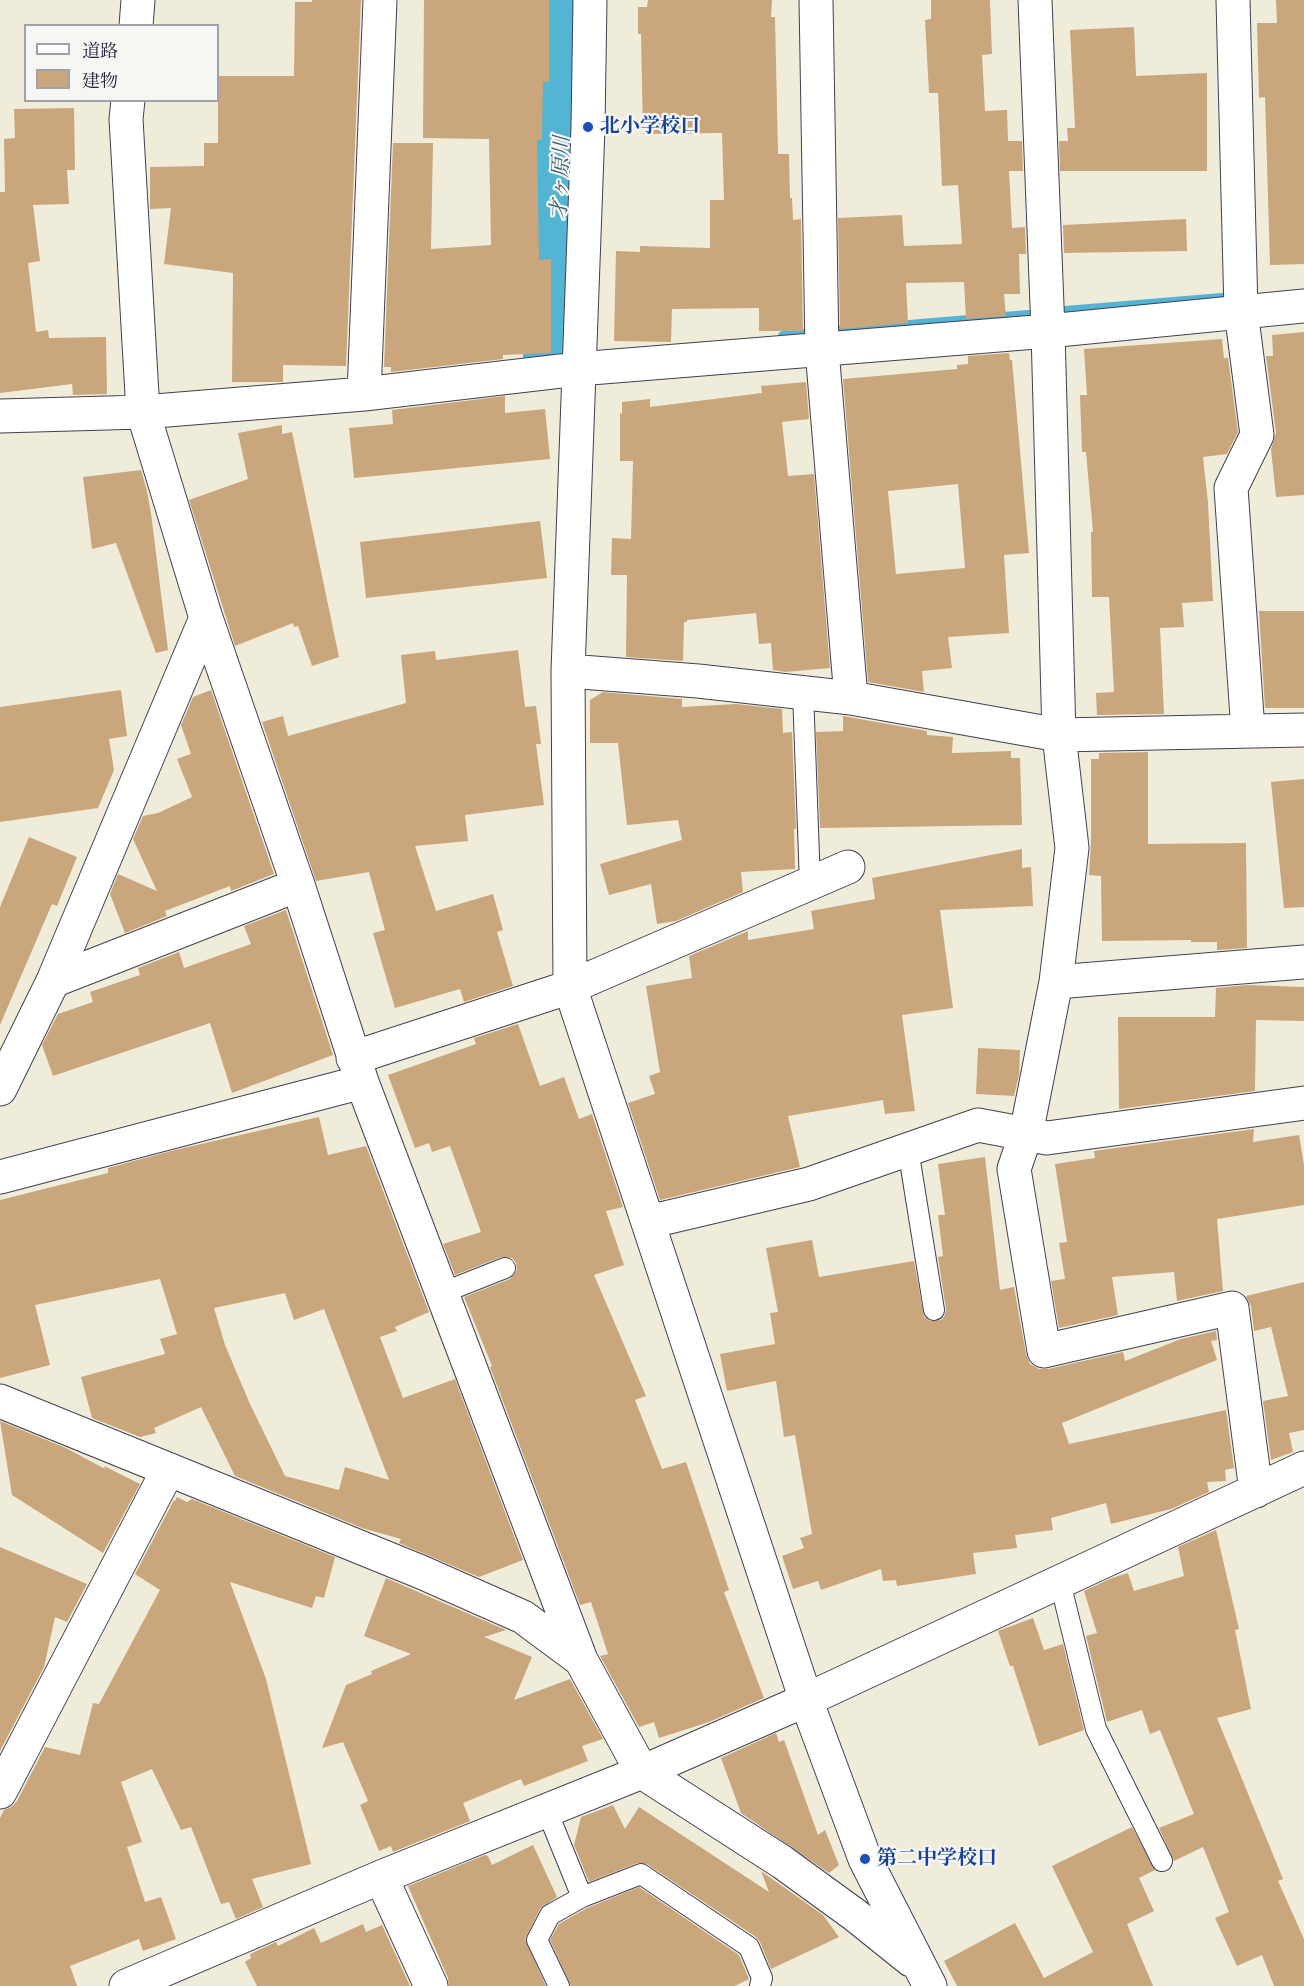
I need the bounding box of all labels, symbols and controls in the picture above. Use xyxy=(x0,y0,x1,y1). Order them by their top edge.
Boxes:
legend xyxy=(24,24,219,102)
text: 道路 xyxy=(82,40,118,63)
text: 建物 xyxy=(82,70,118,93)
place label: 北小学校口 xyxy=(600,115,700,139)
marker: 北小学校口 xyxy=(581,120,595,134)
water label: 才ヶ原川 xyxy=(548,136,576,220)
place label: 第二中学校口 xyxy=(877,1847,997,1871)
marker: 第二中学校口 xyxy=(858,1852,872,1866)

